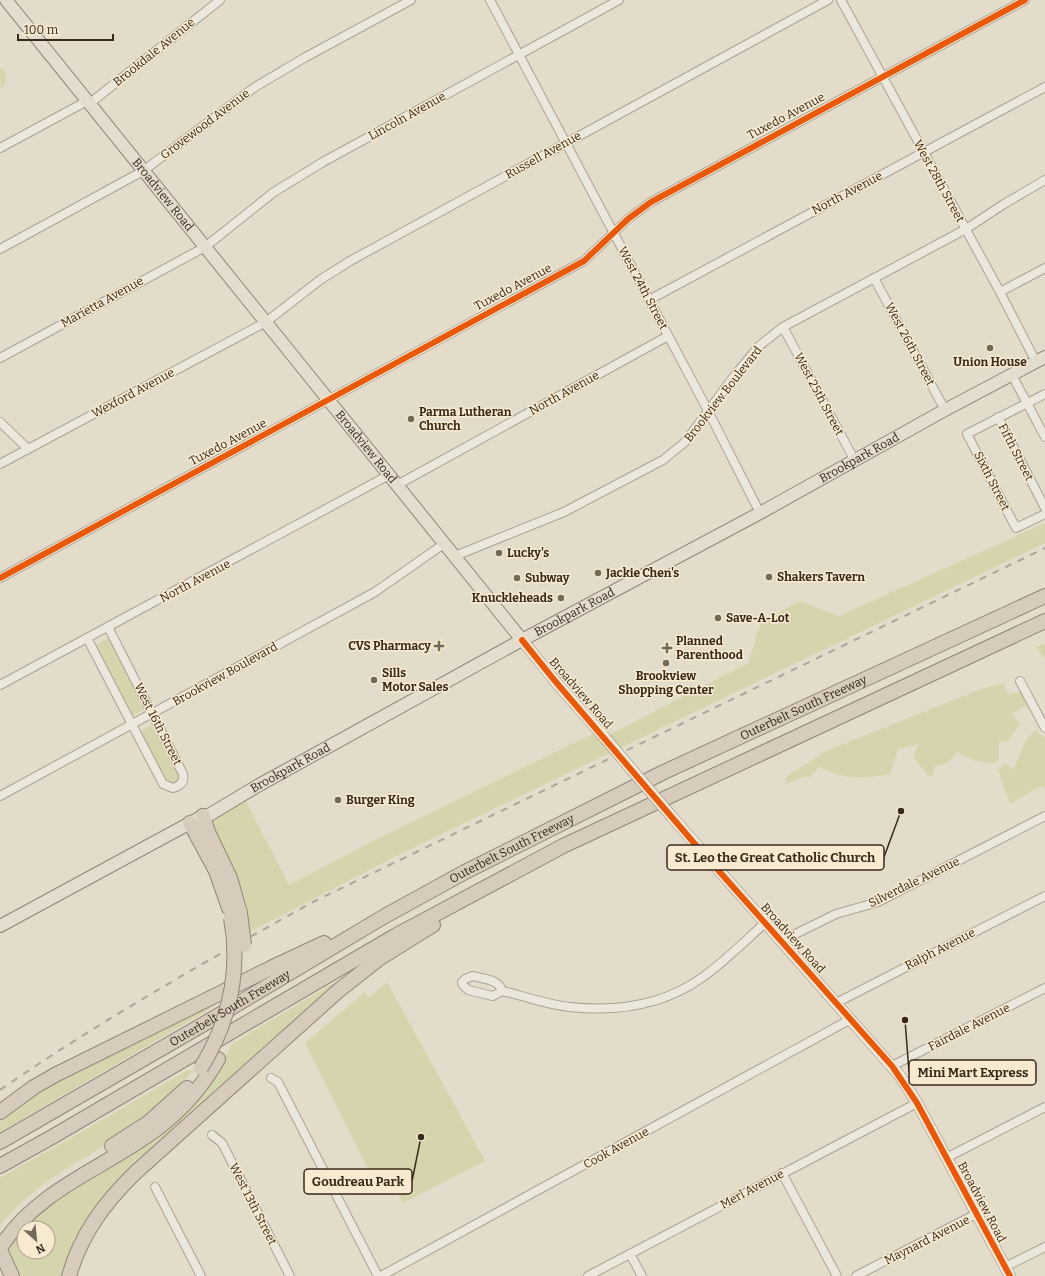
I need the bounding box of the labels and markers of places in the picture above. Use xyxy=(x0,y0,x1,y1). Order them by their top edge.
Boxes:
marker: Union House xyxy=(985,343,995,353)
place label: Union House xyxy=(953,355,1027,369)
place label: Parma Lutheran Church xyxy=(419,405,512,433)
marker: Parma Lutheran Church xyxy=(406,414,416,424)
place label: Lucky's xyxy=(507,546,549,560)
marker: Lucky's xyxy=(494,548,504,558)
place label: Jackie Chen's xyxy=(605,566,679,580)
marker: Jackie Chen's xyxy=(593,568,603,578)
place label: Shakers Tavern xyxy=(777,570,865,584)
place label: Subway xyxy=(525,571,570,585)
marker: Shakers Tavern xyxy=(764,572,774,582)
marker: Subway xyxy=(512,573,522,583)
place label: Knuckleheads xyxy=(472,591,553,605)
marker: Knuckleheads xyxy=(556,593,566,603)
place label: Save-A-Lot xyxy=(726,611,790,625)
marker: Save-A-Lot xyxy=(713,613,723,623)
place label: Planned Parenthood xyxy=(676,634,744,662)
place label: CVS Pharmacy xyxy=(348,639,431,653)
marker: CVS Pharmacy xyxy=(434,641,444,651)
marker: Planned Parenthood xyxy=(661,642,673,654)
marker: Brookview Shopping Center xyxy=(661,658,671,668)
place label: Sills Motor Sales xyxy=(382,666,449,694)
place label: Brookview Shopping Center xyxy=(618,669,714,697)
marker: Sills Motor Sales xyxy=(369,675,379,685)
place label: Burger King xyxy=(346,793,415,807)
marker: Burger King xyxy=(333,795,343,805)
callout: St. Leo the Great Catholic Church xyxy=(667,845,884,870)
callout: Mini Mart Express xyxy=(909,1060,1036,1085)
callout: Goudreau Park xyxy=(304,1169,412,1194)

